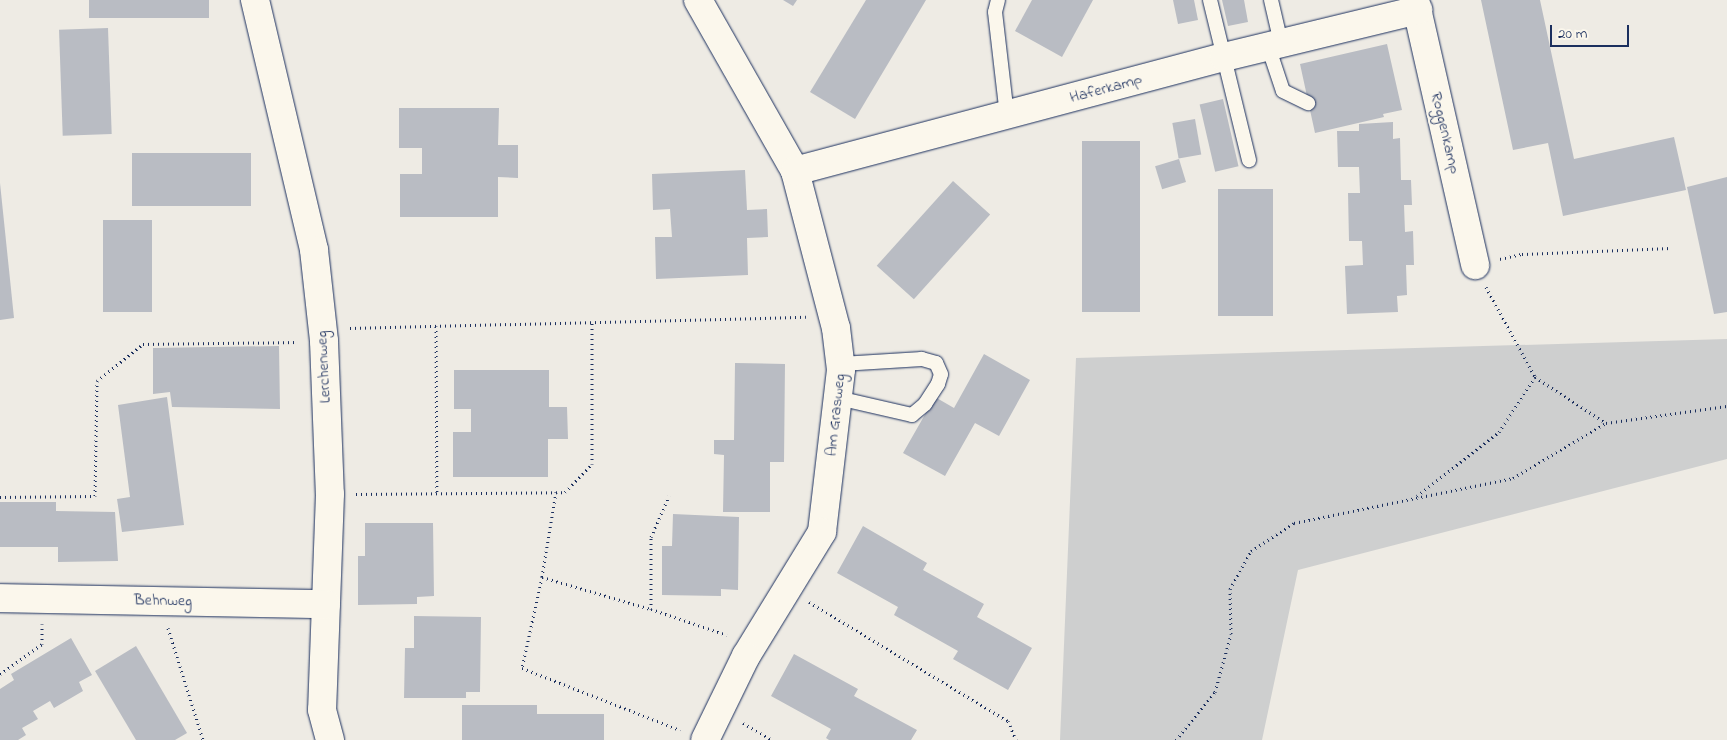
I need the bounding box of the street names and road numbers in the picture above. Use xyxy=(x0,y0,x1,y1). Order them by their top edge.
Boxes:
street label: Haferkamp xyxy=(1068,70,1144,108)
street label: Roggenkamp xyxy=(1426,90,1464,176)
street label: Lerchenweg xyxy=(313,330,335,404)
street label: Am Grasweg xyxy=(822,373,850,457)
street label: Behnweg xyxy=(134,591,192,611)

